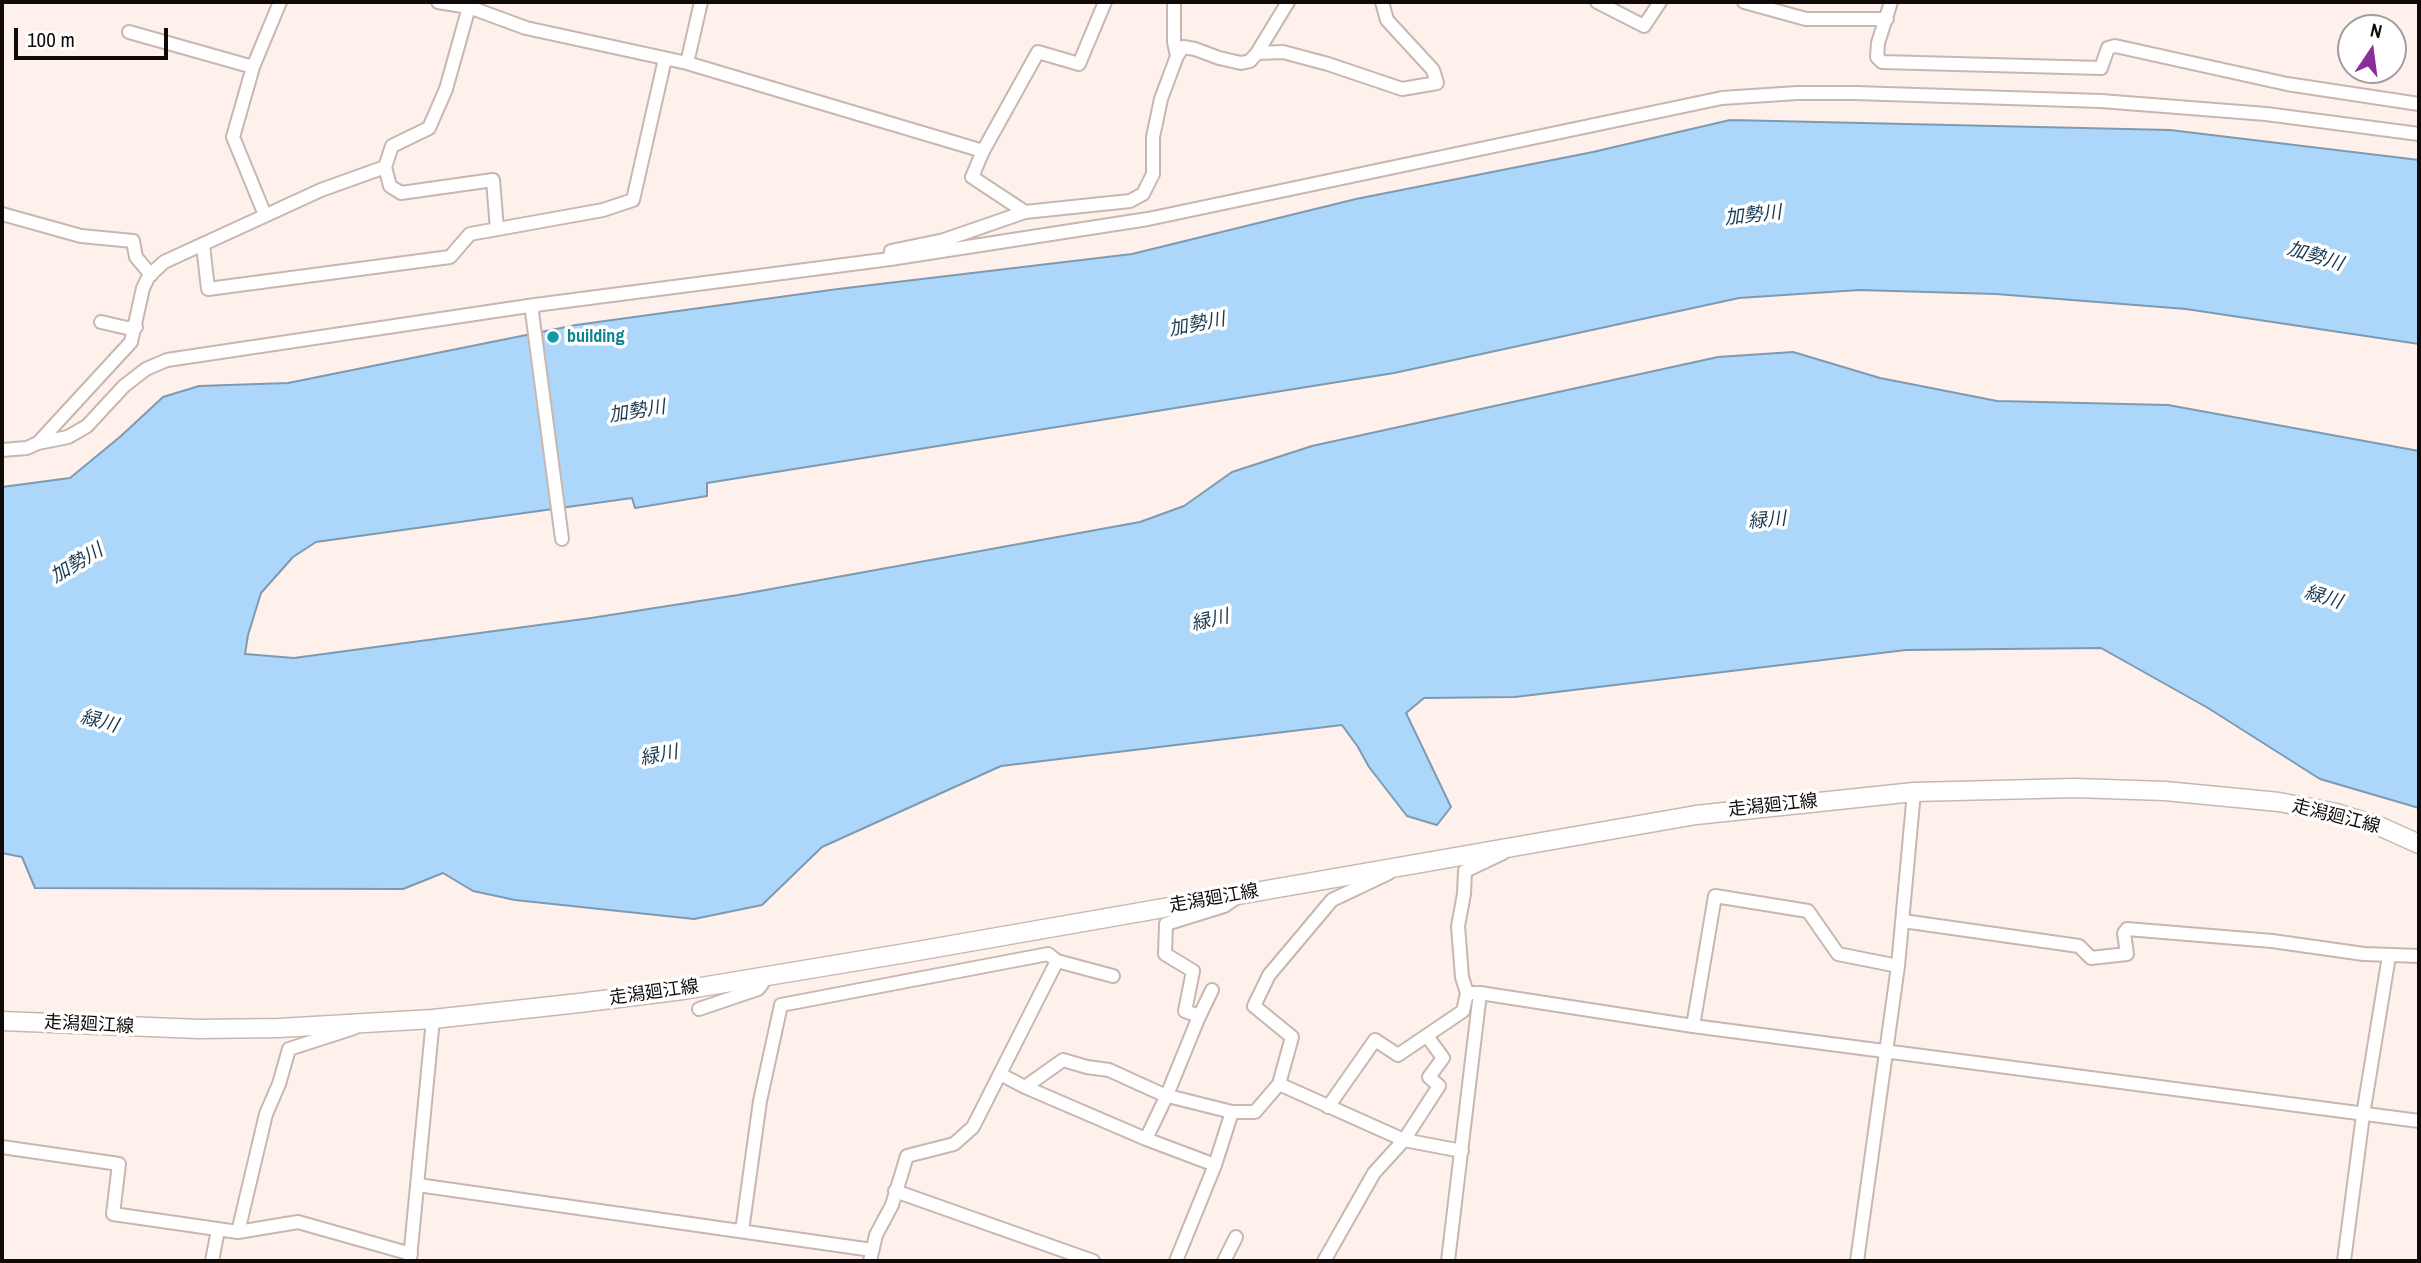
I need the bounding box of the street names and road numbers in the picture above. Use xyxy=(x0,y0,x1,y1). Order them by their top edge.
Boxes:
street label: 走潟廻江線 xyxy=(1727,791,1819,821)
street label: 走潟廻江線 xyxy=(2290,796,2382,838)
street label: 走潟廻江線 xyxy=(1168,881,1260,917)
street label: 走潟廻江線 xyxy=(608,976,700,1010)
street label: 走潟廻江線 xyxy=(43,1012,135,1038)

